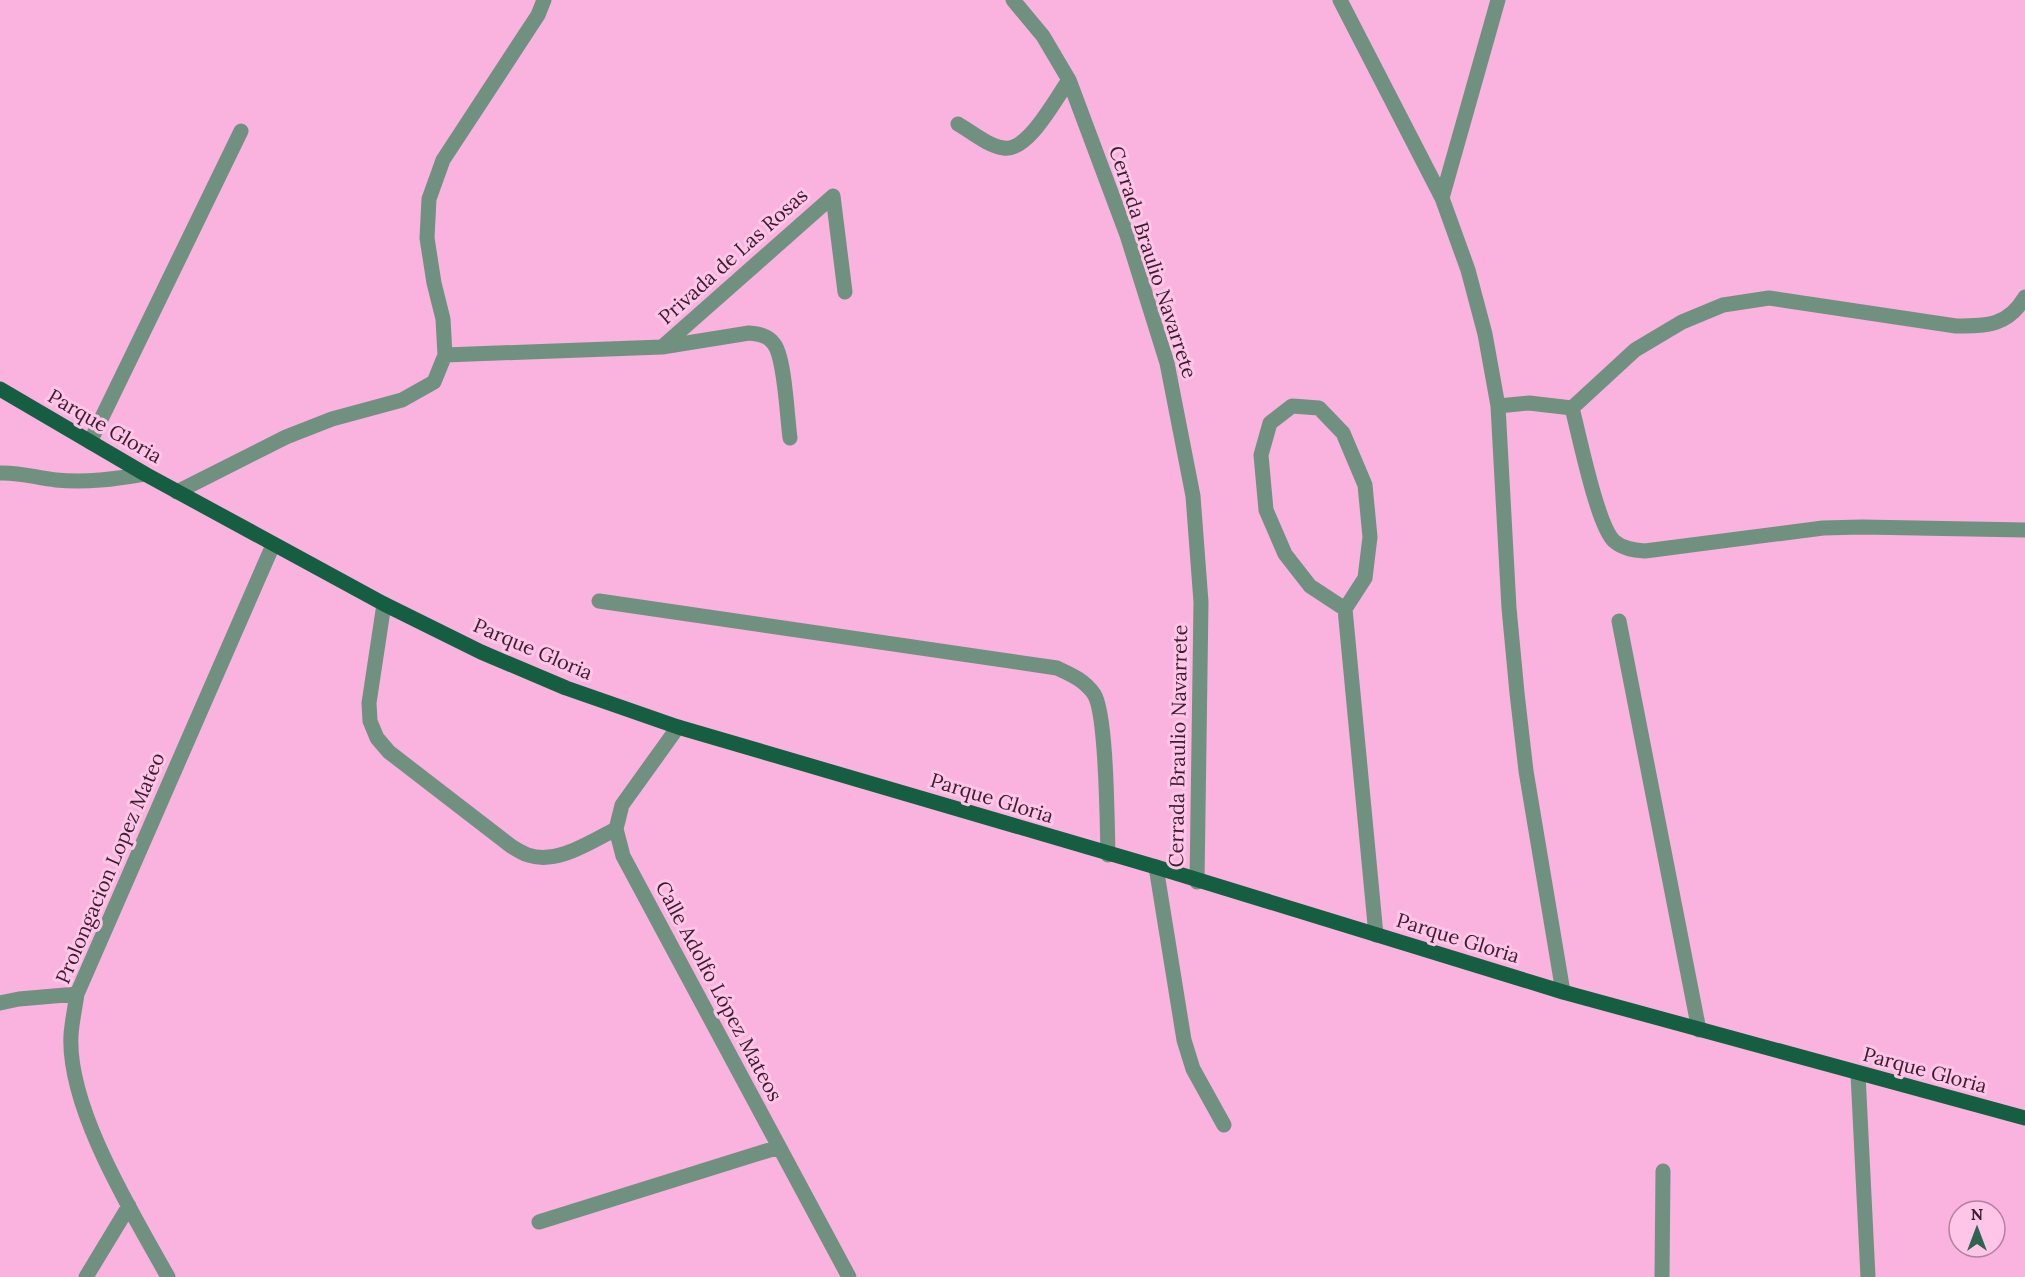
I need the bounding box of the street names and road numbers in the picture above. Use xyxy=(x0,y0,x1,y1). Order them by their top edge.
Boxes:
street label: Cerrada Braulio Navarrete xyxy=(1104,143,1203,381)
street label: Privada de Las Rosas xyxy=(653,182,812,329)
street label: Parque Gloria xyxy=(44,383,167,468)
street label: Parque Gloria xyxy=(470,612,597,685)
street label: Cerrada Braulio Navarrete xyxy=(1163,624,1192,868)
street label: Prolongacion Lopez Mateo xyxy=(49,748,170,987)
street label: Parque Gloria xyxy=(928,767,1057,828)
street label: Calle Adolfo López Mateos xyxy=(651,876,788,1105)
street label: Parque Gloria xyxy=(1394,907,1523,968)
street label: Parque Gloria xyxy=(1860,1041,1990,1098)

